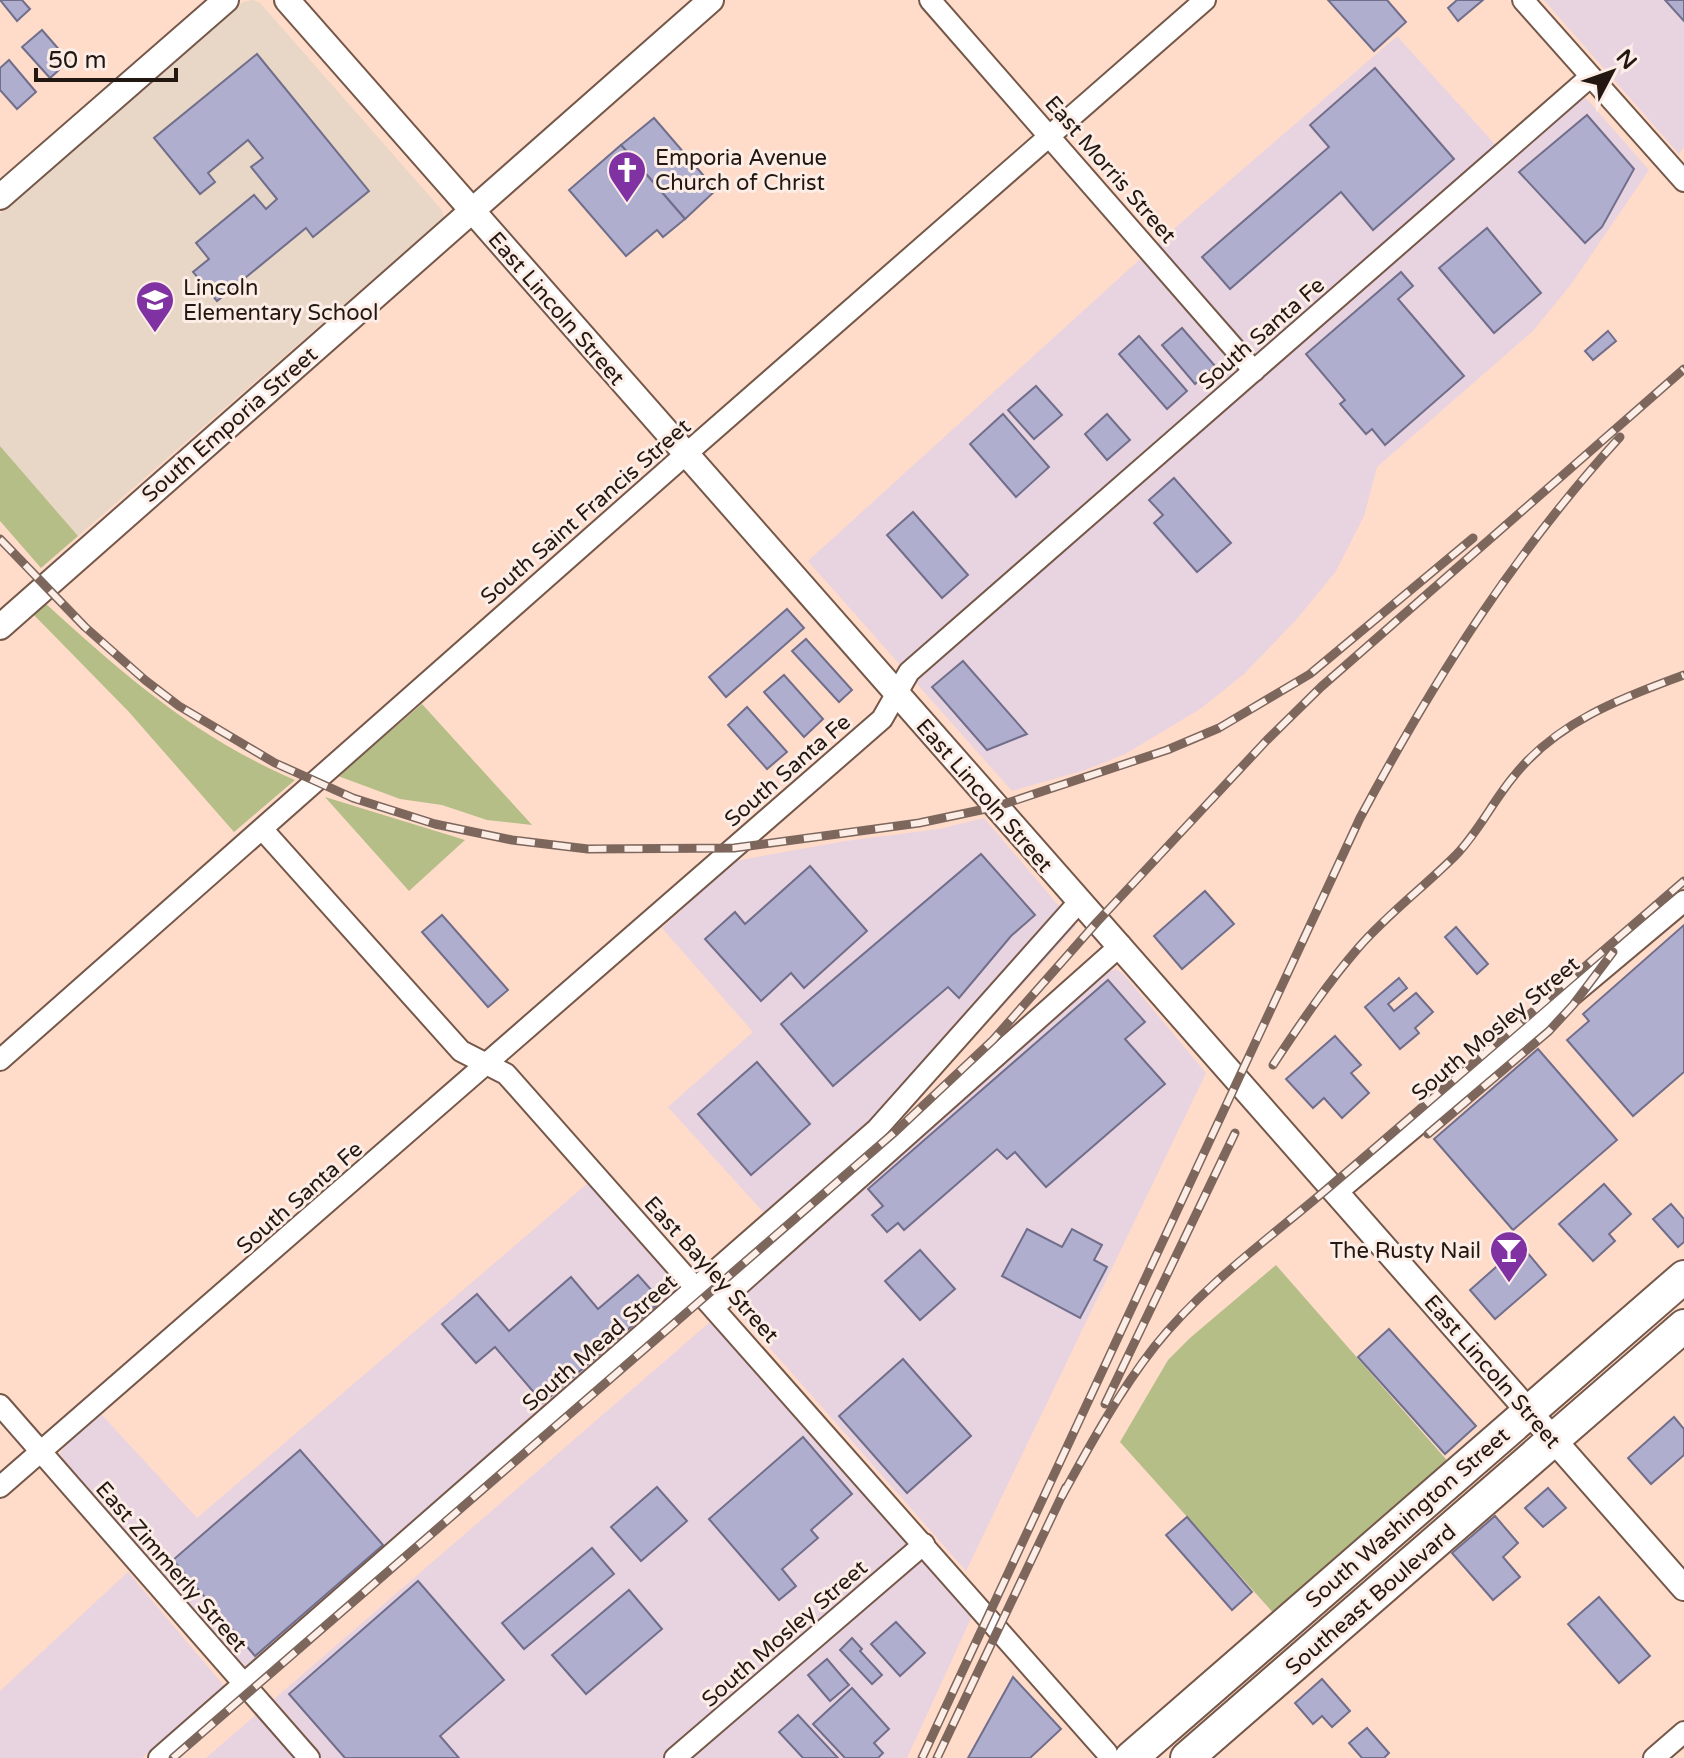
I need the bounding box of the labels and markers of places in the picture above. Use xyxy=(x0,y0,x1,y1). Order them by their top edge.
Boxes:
place label: Emporia Avenue Church of Christ xyxy=(655,145,827,196)
church icon: Emporia Avenue Church of Christ xyxy=(606,149,648,204)
place label: Lincoln Elementary School xyxy=(183,275,378,326)
school or university icon: Lincoln Elementary School xyxy=(134,279,176,334)
bar icon: The Rusty Nail xyxy=(1488,1229,1530,1284)
place label: The Rusty Nail xyxy=(1330,1238,1481,1264)

